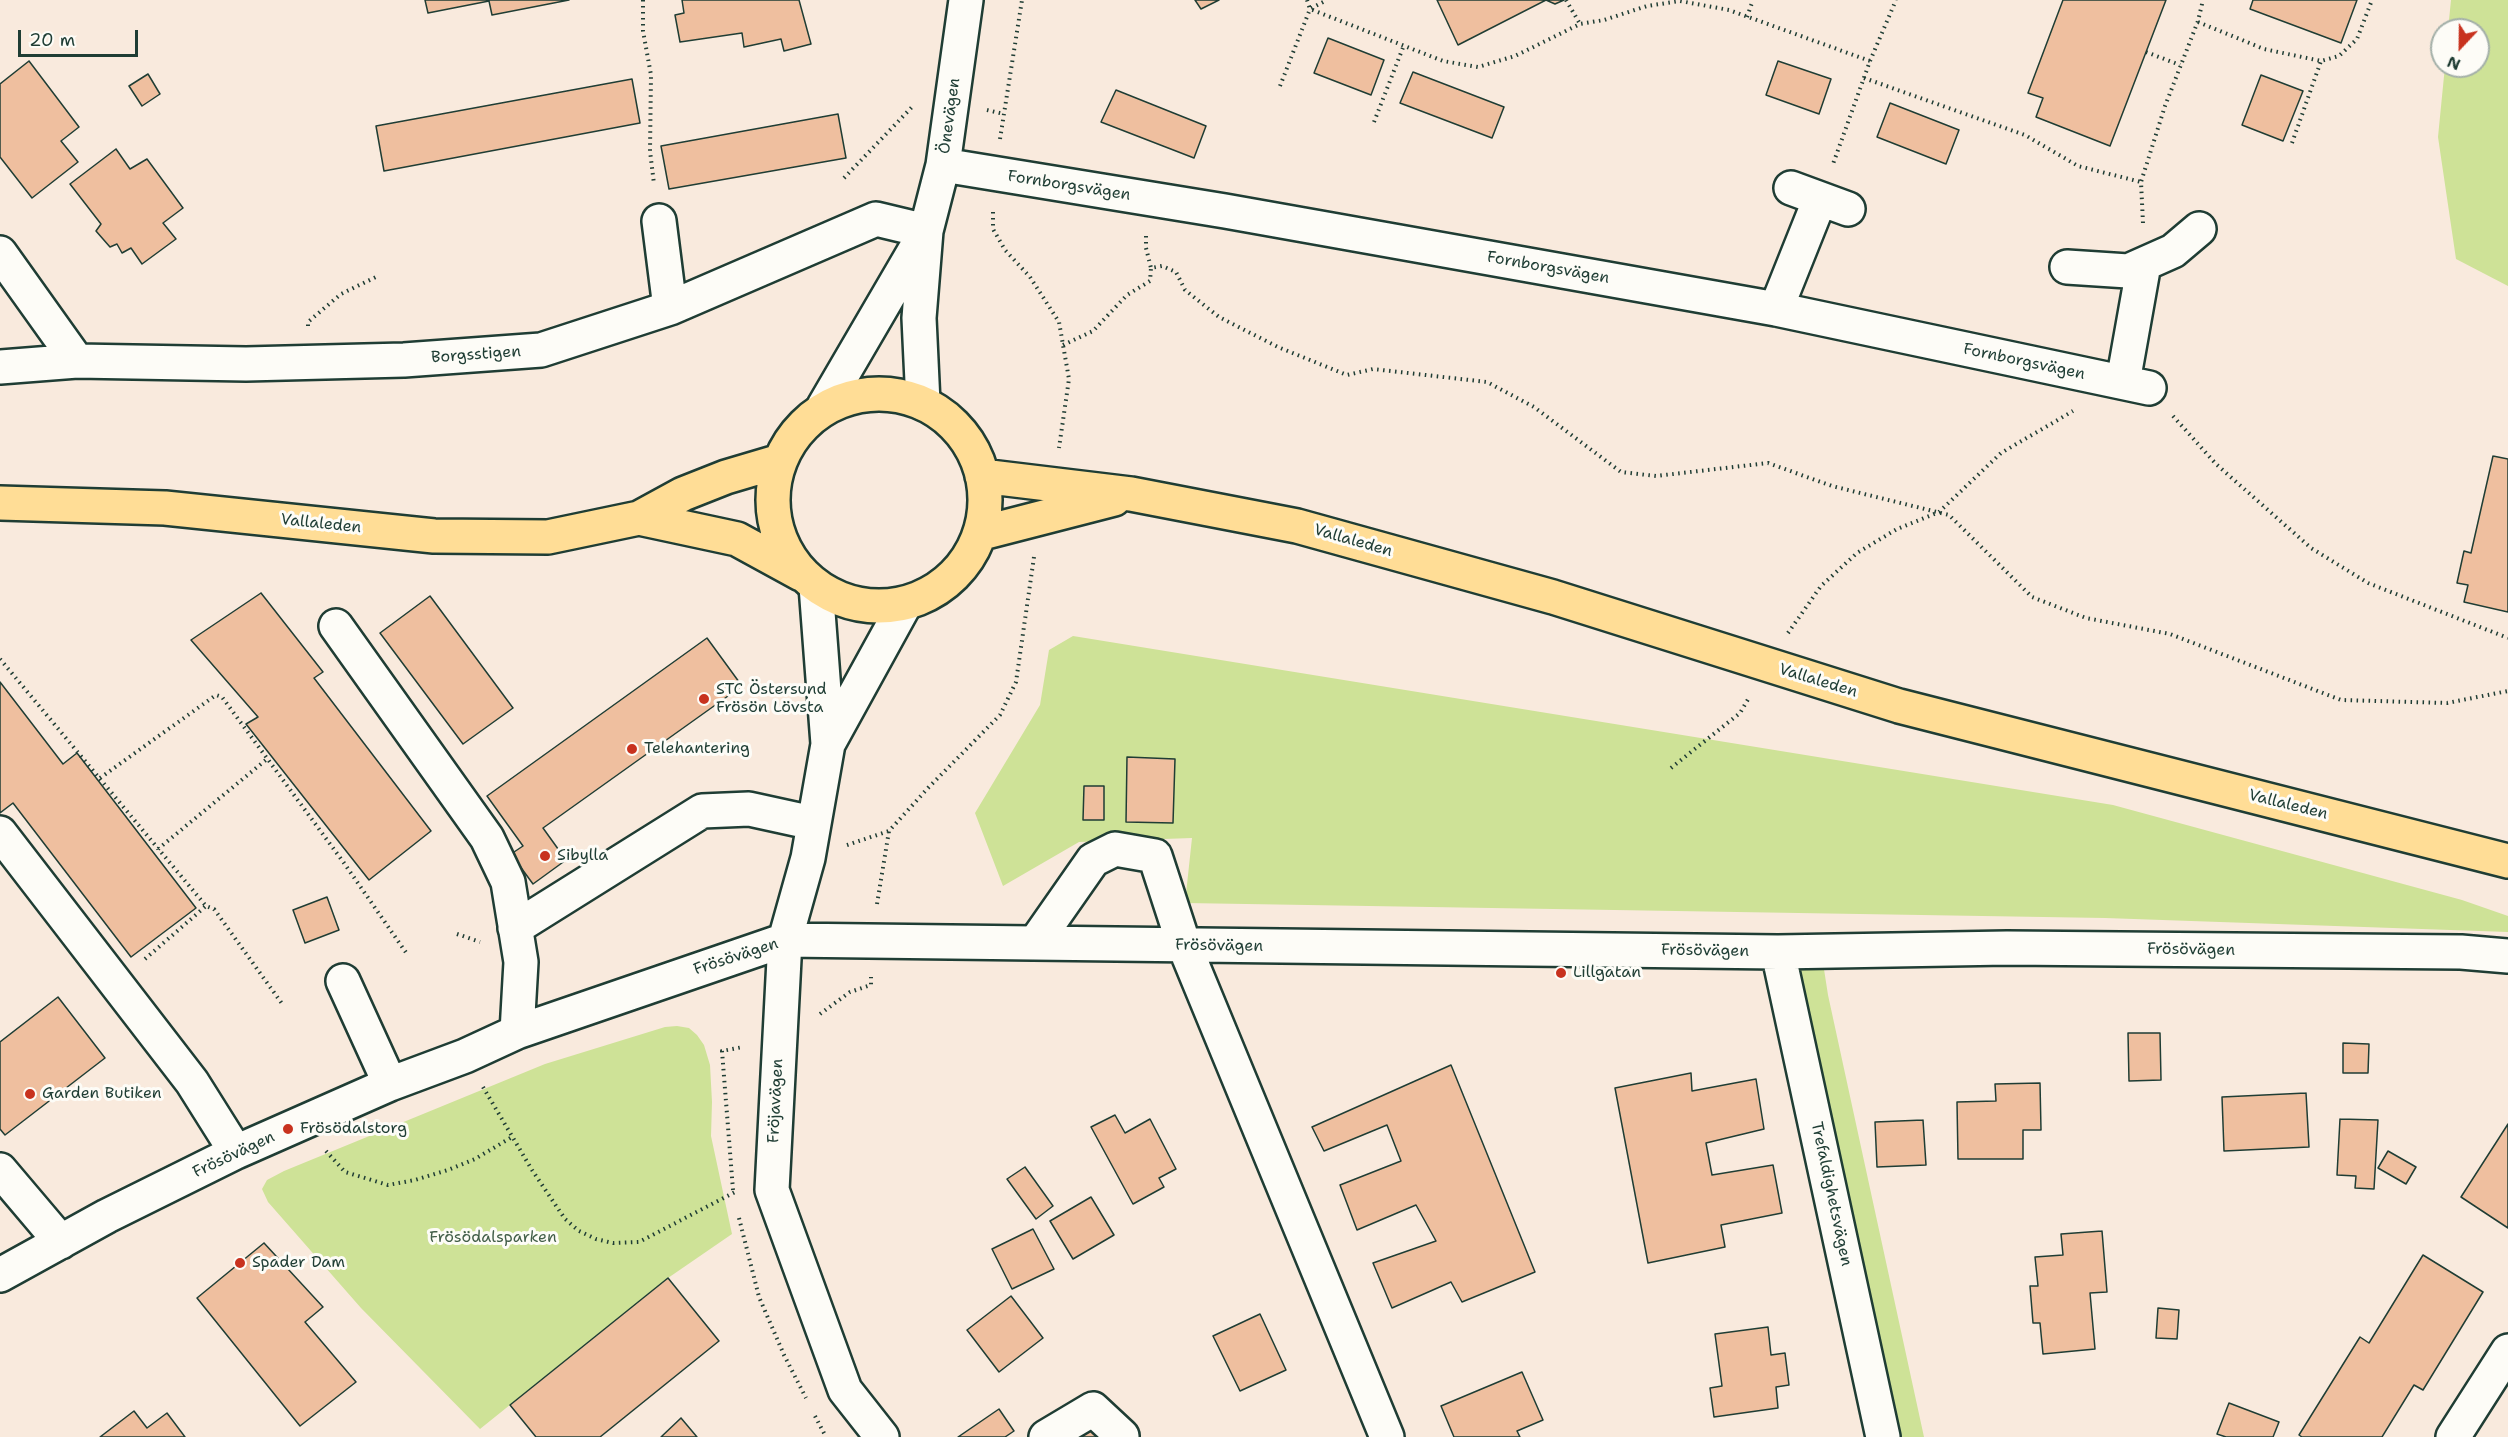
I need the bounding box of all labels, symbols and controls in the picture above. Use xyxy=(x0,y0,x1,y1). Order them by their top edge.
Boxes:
scale bar xyxy=(21,18,141,56)
north arrow xyxy=(2430,18,2490,78)
text: 20 m xyxy=(29,28,75,52)
text: N xyxy=(2444,51,2464,75)
street label: Önevägen xyxy=(935,77,965,155)
street label: Fornborgsvägen xyxy=(1006,167,1132,205)
street label: Fornborgsvägen xyxy=(1485,248,1611,288)
street label: Fornborgsvägen xyxy=(1961,340,2087,384)
street label: Borgsstigen xyxy=(430,342,522,368)
street label: Vallaleden xyxy=(280,510,362,538)
street label: Vallaleden xyxy=(1311,521,1395,561)
street label: Vallaleden xyxy=(1776,660,1860,702)
place label: STC Östersund Frösön Lövsta xyxy=(716,680,827,718)
marker: STC Östersund Frösön Lövsta xyxy=(697,692,711,706)
place label: Telehantering xyxy=(644,739,750,759)
marker: Telehantering xyxy=(625,742,639,756)
street label: Vallaleden xyxy=(2246,786,2330,824)
place label: Sibylla xyxy=(557,846,608,866)
marker: Sibylla xyxy=(538,849,552,863)
street label: Frösövägen xyxy=(691,934,781,980)
street label: Frösövägen xyxy=(1175,936,1263,956)
street label: Frösövägen xyxy=(2147,940,2235,960)
street label: Frösövägen xyxy=(1661,941,1749,961)
place label: Lillgatan xyxy=(1573,963,1641,983)
marker: Lillgatan xyxy=(1554,966,1568,980)
street label: Fröjavägen xyxy=(764,1058,788,1144)
place label: Garden Butiken xyxy=(42,1084,162,1104)
marker: Garden Butiken xyxy=(23,1087,37,1101)
place label: Frösödalstorg xyxy=(300,1119,407,1139)
street label: Trefaldighetsvägen xyxy=(1806,1120,1856,1268)
marker: Frösödalstorg xyxy=(281,1122,295,1136)
street label: Frösövägen xyxy=(190,1128,278,1182)
park label: Frösödalsparken xyxy=(429,1228,557,1248)
place label: Spader Dam xyxy=(252,1253,345,1273)
marker: Spader Dam xyxy=(233,1256,247,1270)

